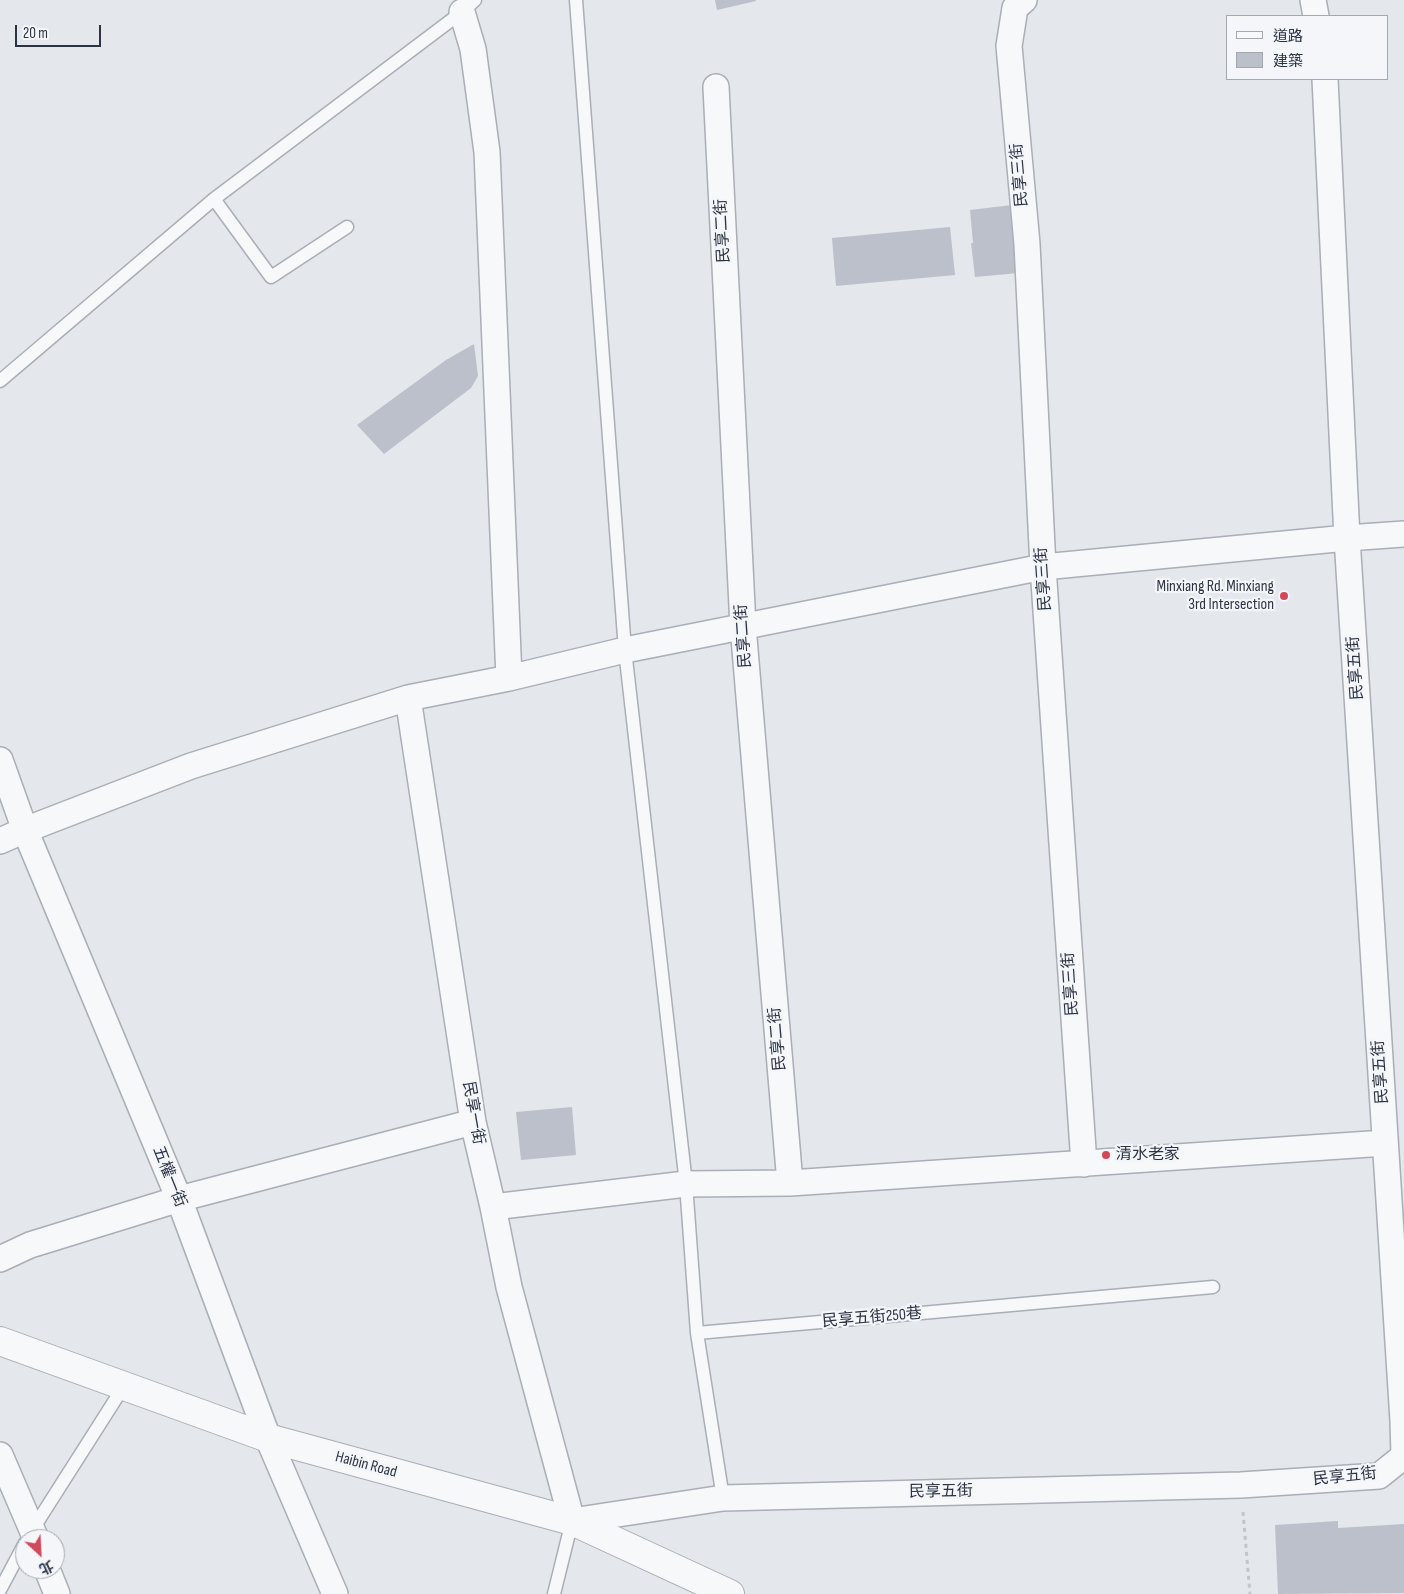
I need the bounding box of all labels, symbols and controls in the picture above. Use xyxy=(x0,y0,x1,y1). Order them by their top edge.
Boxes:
scale bar xyxy=(18,15,104,47)
legend xyxy=(1226,15,1389,80)
text: 20 m xyxy=(23,24,48,43)
text: 道路 xyxy=(1273,27,1303,46)
text: 建築 xyxy=(1273,52,1303,71)
street label: 民享三街 xyxy=(1008,142,1032,208)
street label: 民享二街 xyxy=(712,199,734,263)
street label: 民享三街 xyxy=(1032,546,1056,612)
place label: Minxiang Rd. Minxiang 3rd Intersection xyxy=(1157,577,1274,615)
marker: Minxiang Rd. Minxiang 3rd Intersection xyxy=(1278,590,1290,602)
street label: 民享二街 xyxy=(732,603,756,669)
street label: 民享五街 xyxy=(1344,635,1368,701)
street label: 民享三街 xyxy=(1059,951,1083,1017)
street label: 民享二街 xyxy=(766,1006,790,1072)
street label: 民享五街 xyxy=(1369,1039,1393,1105)
street label: 民享一街 xyxy=(458,1080,488,1146)
street label: 五權一街 xyxy=(148,1144,190,1210)
place label: 清水老家 xyxy=(1116,1145,1180,1165)
marker: 清水老家 xyxy=(1100,1149,1112,1161)
street label: 民享五街250巷 xyxy=(821,1304,923,1332)
street label: Haibin Road xyxy=(333,1448,399,1482)
street label: 民享五街 xyxy=(1312,1464,1378,1490)
street label: 民享五街 xyxy=(909,1482,973,1502)
north arrow xyxy=(15,1529,65,1579)
text: 北 xyxy=(36,1556,56,1578)

